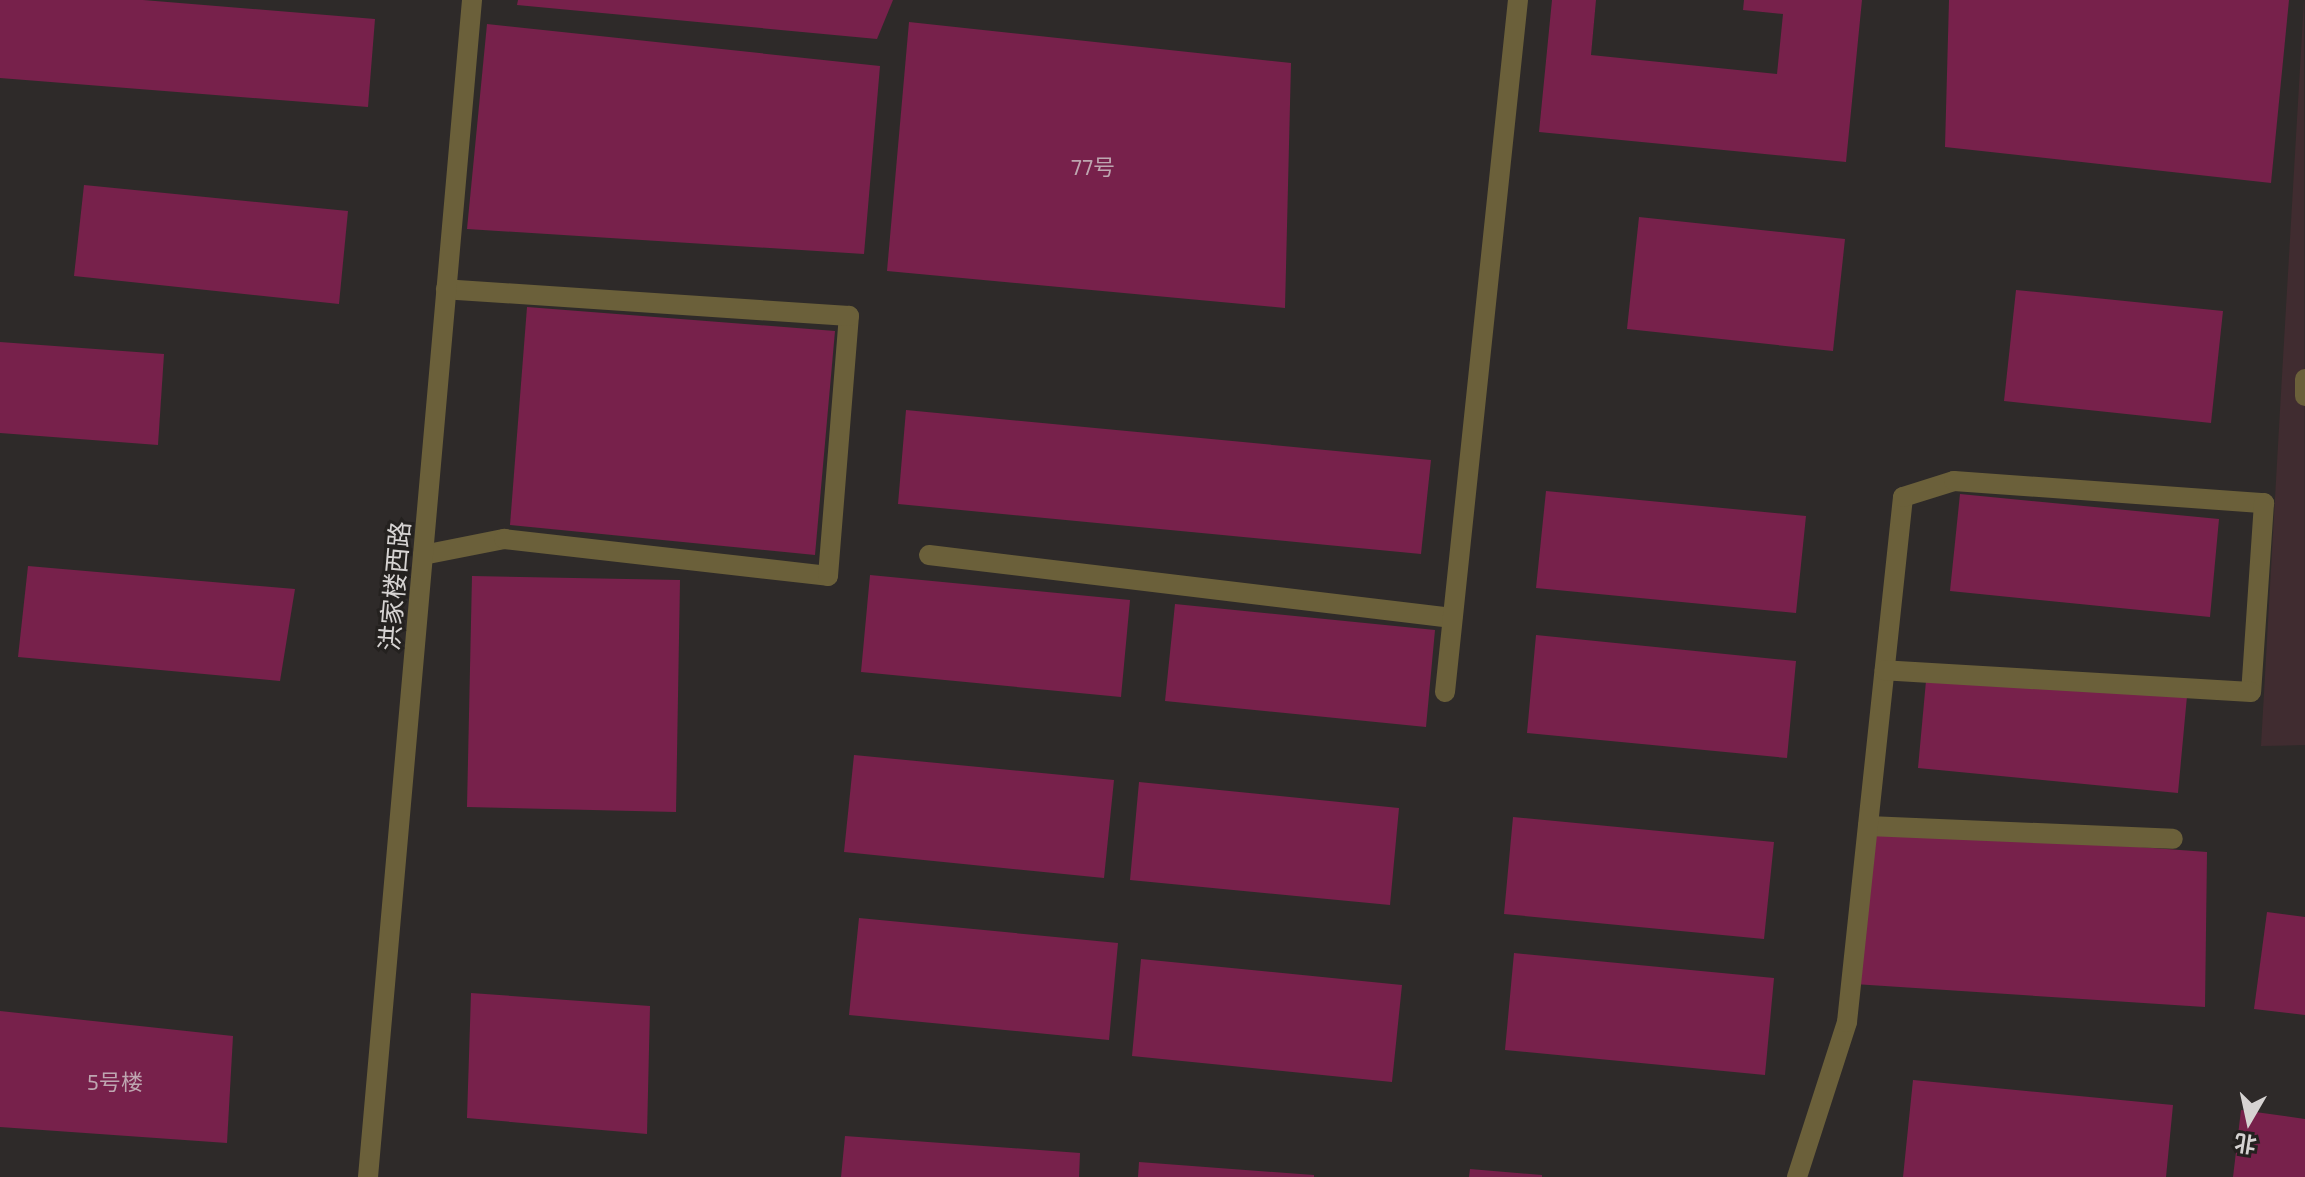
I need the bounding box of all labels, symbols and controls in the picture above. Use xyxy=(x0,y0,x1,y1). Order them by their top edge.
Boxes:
house number: 77号 xyxy=(1071,154,1115,180)
street label: 洪家楼西路 xyxy=(373,520,415,652)
house number: 5号楼 xyxy=(87,1069,143,1095)
north arrow xyxy=(2209,1081,2289,1161)
text: 北 xyxy=(2232,1130,2258,1159)

